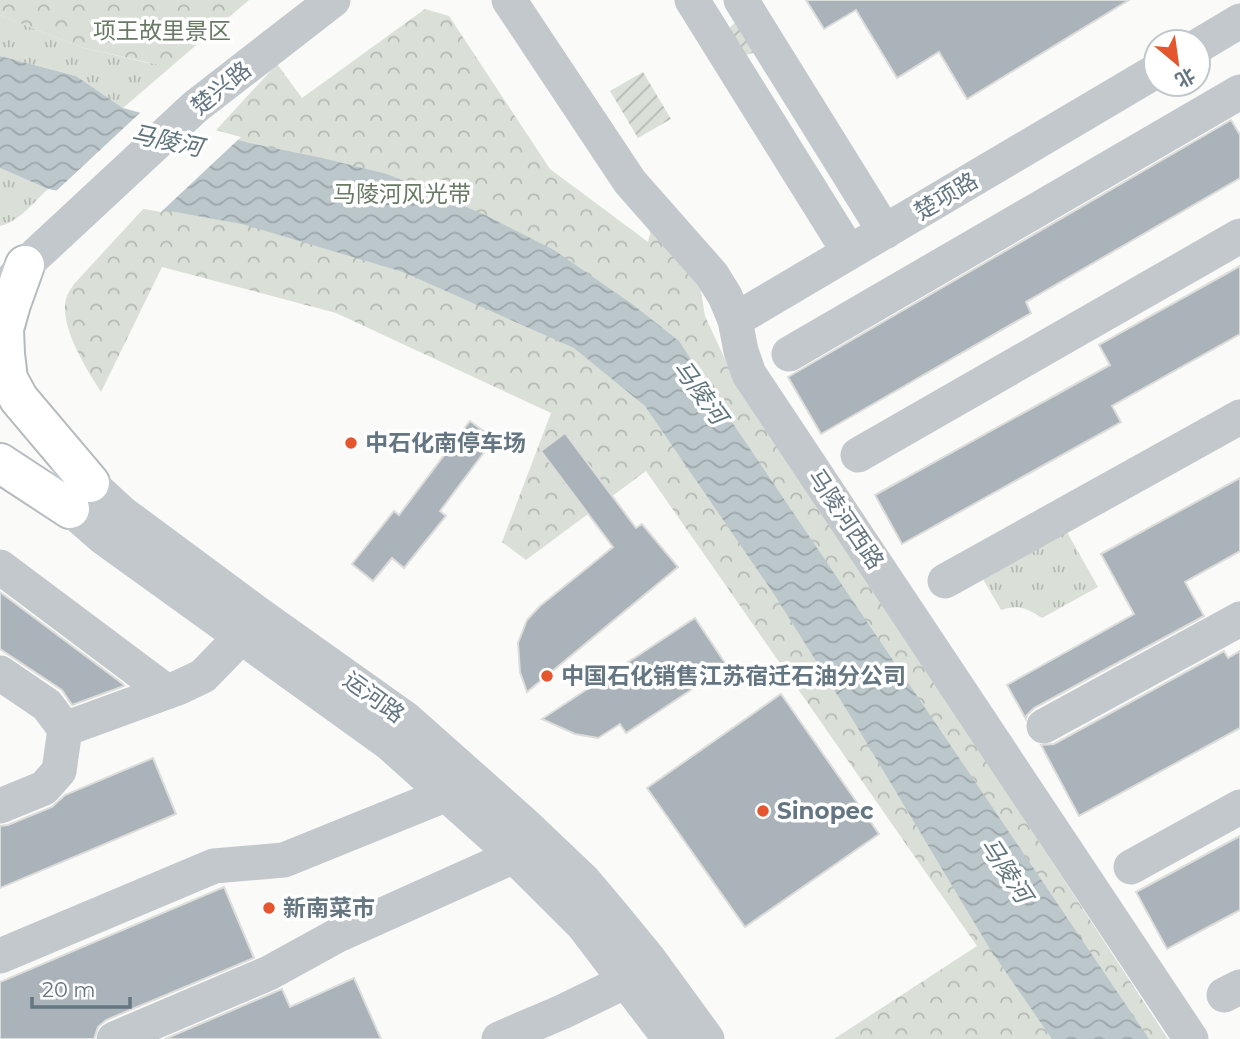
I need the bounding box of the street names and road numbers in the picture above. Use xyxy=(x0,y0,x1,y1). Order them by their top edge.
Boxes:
street label: 楚兴路 xyxy=(185,55,257,121)
street label: 楚项路 xyxy=(909,166,983,226)
street label: 马陵河西路 xyxy=(802,464,890,574)
street label: 运河路 xyxy=(338,665,410,729)

